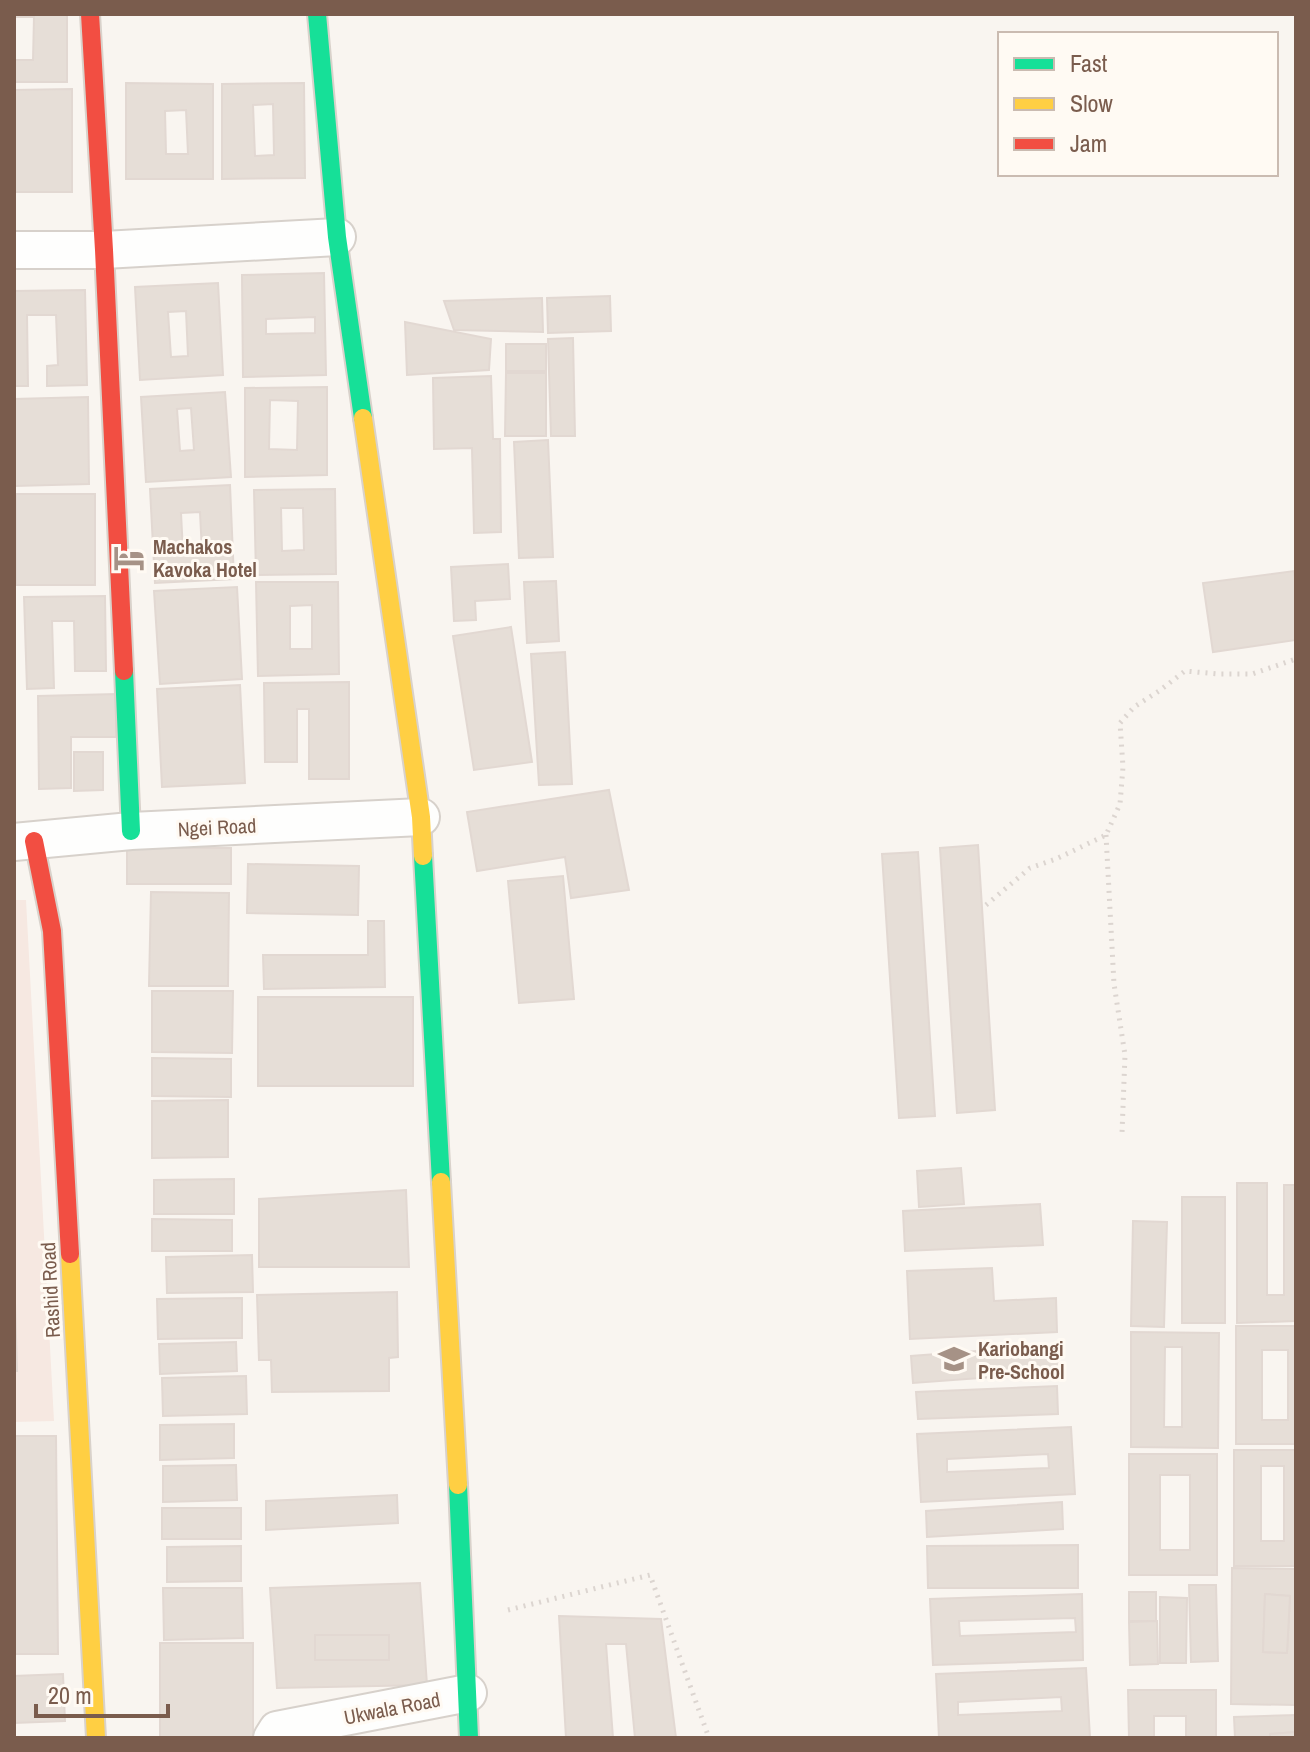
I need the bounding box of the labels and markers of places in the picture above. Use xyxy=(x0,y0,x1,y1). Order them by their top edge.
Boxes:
place label: Machakos Kavoka Hotel xyxy=(153,533,257,583)
hotel icon: Machakos Kavoka Hotel xyxy=(112,541,146,575)
place label: Kariobangi Pre-School xyxy=(978,1335,1065,1385)
school or university icon: Kariobangi Pre-School xyxy=(937,1342,971,1376)

